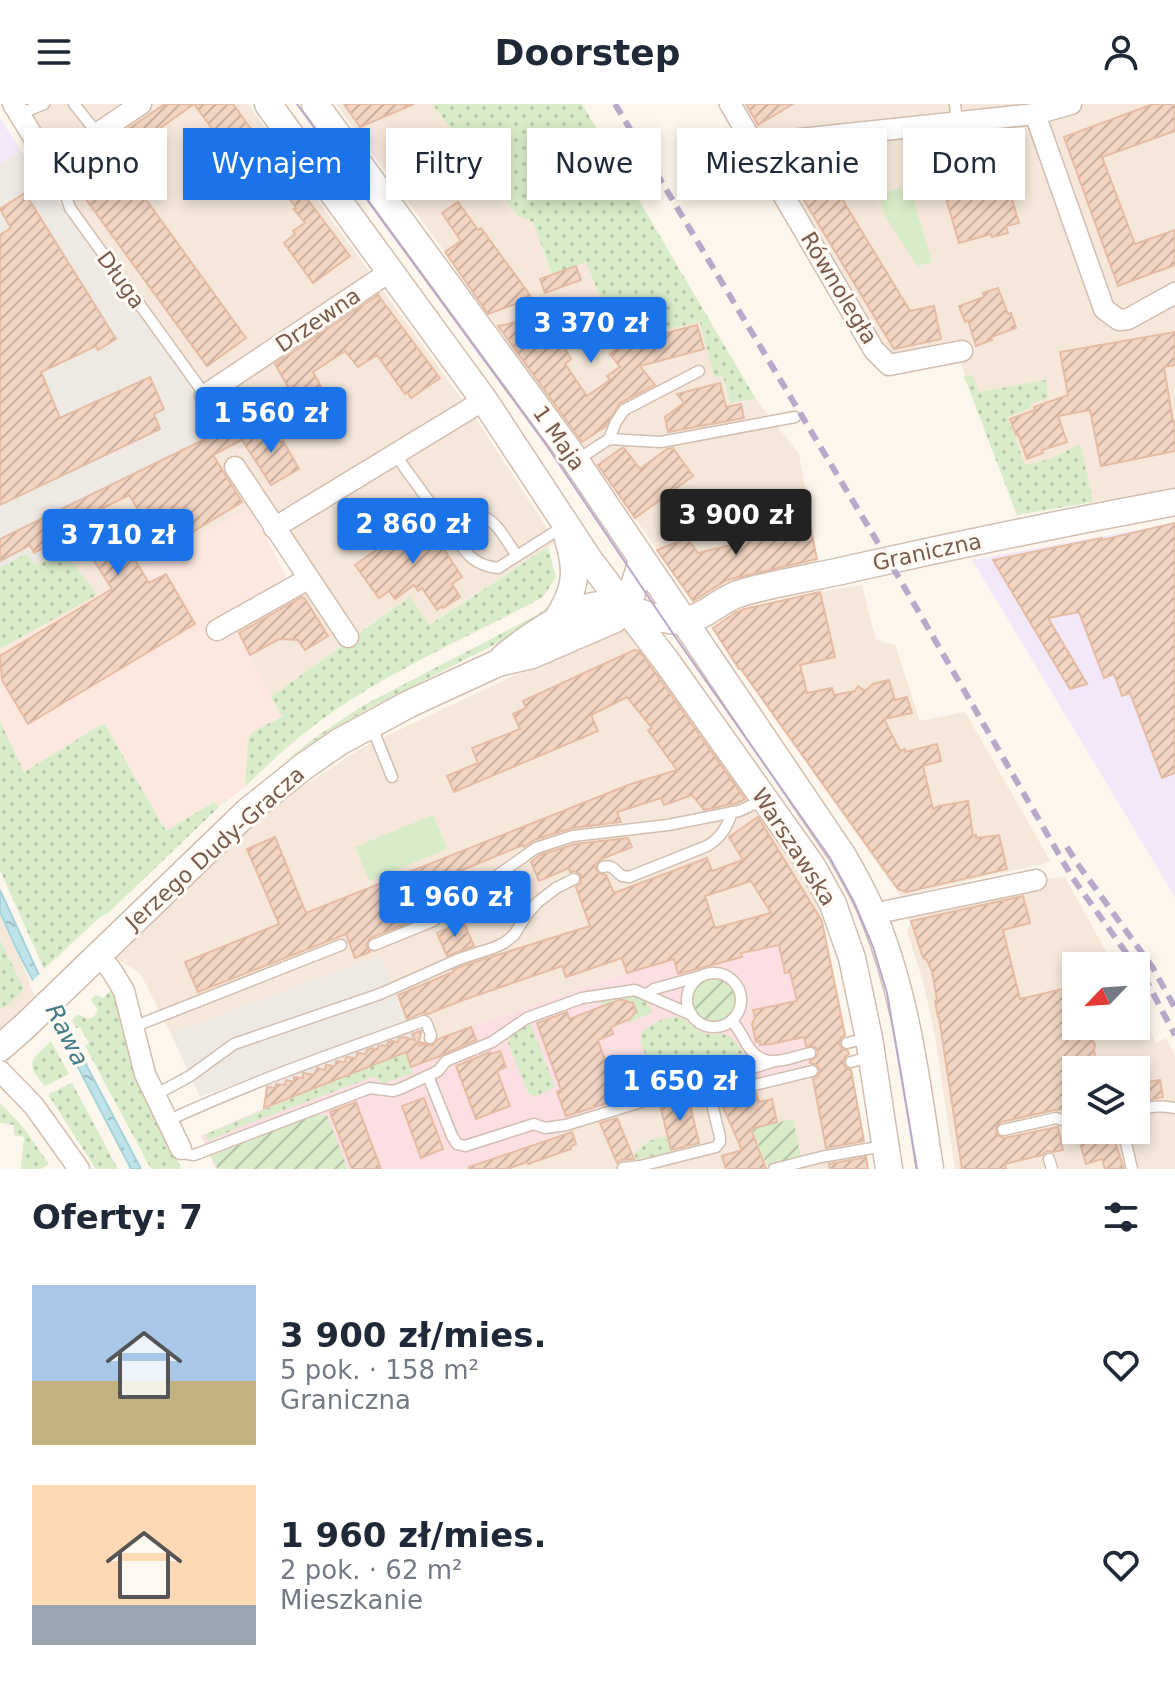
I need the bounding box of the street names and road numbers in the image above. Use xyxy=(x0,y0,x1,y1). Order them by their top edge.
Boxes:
street label: Równoległa xyxy=(796,227,882,349)
street label: Długa xyxy=(92,247,150,313)
street label: Drzewna xyxy=(271,283,365,357)
street label: 1 Maja xyxy=(528,401,590,475)
street label: Graniczna xyxy=(870,528,984,576)
street label: Jerzego Dudy-Gracza xyxy=(119,761,309,936)
street label: Warszawska xyxy=(747,784,841,910)

